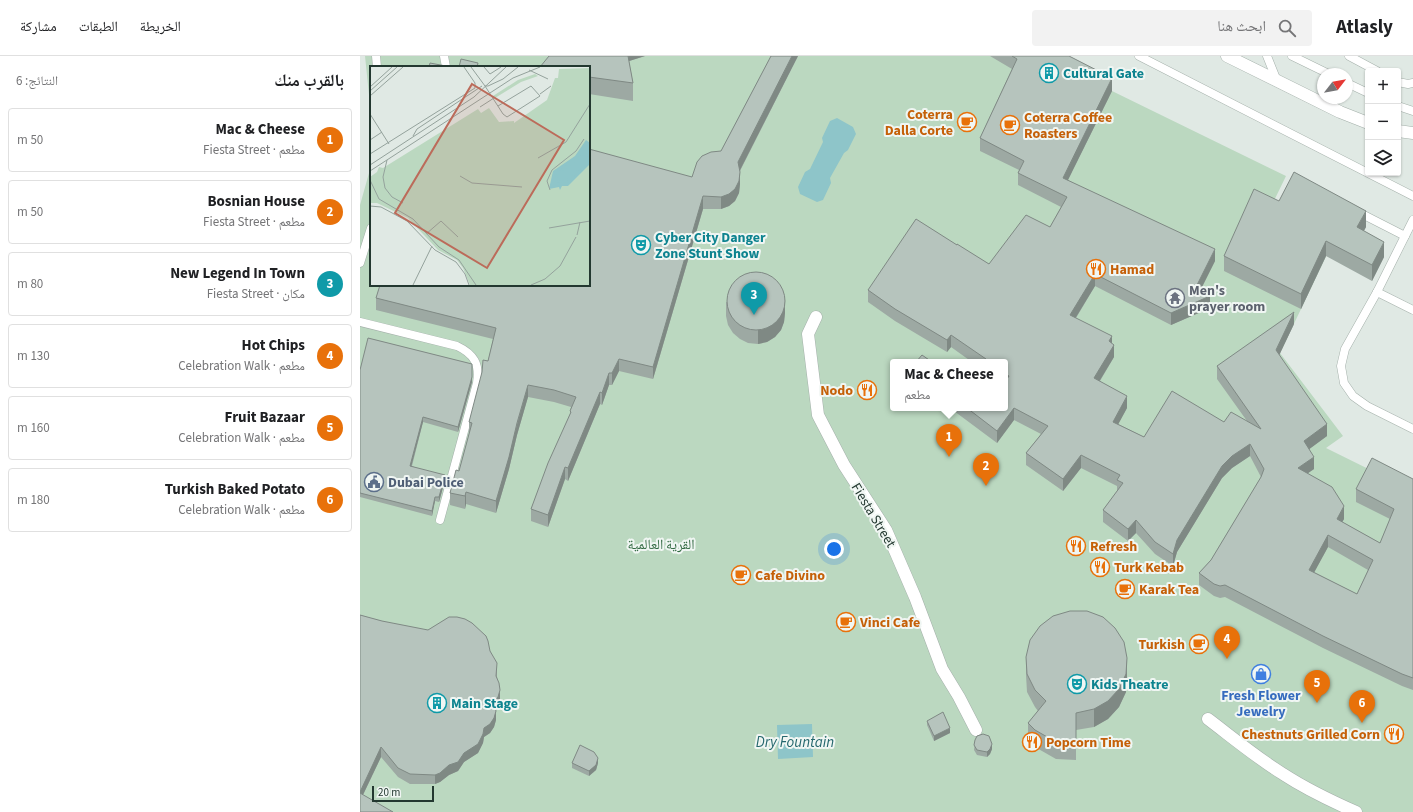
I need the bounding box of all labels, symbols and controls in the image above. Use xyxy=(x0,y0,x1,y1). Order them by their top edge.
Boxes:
search box xyxy=(1032,10,1312,46)
text: Atlasly xyxy=(1336,14,1393,41)
text: ابحث هنا xyxy=(1217,16,1266,37)
text: مشاركة xyxy=(20,17,57,37)
text: الطبقات xyxy=(79,17,118,37)
text: الخريطة xyxy=(140,17,181,37)
icon: search xyxy=(1276,17,1298,39)
building icon: Cultural Gate xyxy=(1038,62,1060,84)
place label: Cultural Gate xyxy=(1063,64,1144,84)
inset map xyxy=(370,66,590,286)
north arrow xyxy=(1317,68,1353,104)
map controls xyxy=(1365,68,1401,176)
button: + xyxy=(1365,68,1401,104)
text: بالقرب منك xyxy=(274,69,344,93)
text: النتائج: 6 xyxy=(16,72,58,90)
button: − xyxy=(1365,104,1401,140)
place label: Coterra Dalla Corte xyxy=(885,105,953,141)
place label: Coterra Coffee Roasters xyxy=(1024,108,1112,144)
cafe icon: Coterra Dalla Corte xyxy=(956,111,978,133)
cafe icon: Coterra Coffee Roasters xyxy=(999,114,1021,136)
text: Mac & Cheese xyxy=(215,119,305,140)
text: 50 m xyxy=(17,131,43,149)
text: 1 xyxy=(327,131,333,149)
button: layers xyxy=(1365,140,1401,176)
text: مطعم · Fiesta Street xyxy=(203,141,305,159)
text: Bosnian House xyxy=(207,191,305,212)
text: 50 m xyxy=(17,203,43,221)
text: 2 xyxy=(327,203,333,221)
text: مطعم · Fiesta Street xyxy=(203,213,305,231)
place label: Cyber City Danger Zone Stunt Show xyxy=(655,228,766,264)
theatre icon: Cyber City Danger Zone Stunt Show xyxy=(630,234,652,256)
restaurant icon: Hamad xyxy=(1085,258,1107,280)
place label: Hamad xyxy=(1110,260,1154,280)
text: New Legend In Town xyxy=(170,263,305,284)
text: 80 m xyxy=(17,275,43,293)
text: 3 xyxy=(327,275,333,293)
place label: Men's prayer room xyxy=(1189,281,1265,317)
pin: 3 xyxy=(741,282,767,315)
text: مكان · Fiesta Street xyxy=(207,285,305,303)
temple icon: Men's prayer room xyxy=(1164,287,1186,309)
text: Hot Chips xyxy=(242,335,305,356)
text: 130 m xyxy=(17,347,50,365)
text: 4 xyxy=(327,347,333,365)
text: مطعم · Celebration Walk xyxy=(178,357,305,375)
popup xyxy=(890,359,1008,411)
text: Mac & Cheese xyxy=(904,364,994,385)
restaurant icon: Nodo xyxy=(856,379,878,401)
place label: Nodo xyxy=(820,381,853,401)
text: مطعم xyxy=(904,386,931,404)
text: Fruit Bazaar xyxy=(225,407,305,428)
text: 160 m xyxy=(17,419,50,437)
text: 5 xyxy=(327,419,333,437)
pin: 1 xyxy=(936,424,962,457)
text: مطعم · Celebration Walk xyxy=(178,429,305,447)
pin: 2 xyxy=(973,453,999,486)
public building icon: Dubai Police xyxy=(363,471,385,493)
place label: Dubai Police xyxy=(388,473,464,493)
text: Turkish Baked Potato xyxy=(165,479,305,500)
street label: Fiesta Street xyxy=(846,479,900,552)
text: 180 m xyxy=(17,491,50,509)
text: 6 xyxy=(327,491,333,509)
text: مطعم · Celebration Walk xyxy=(178,501,305,519)
park label: القرية العالمية xyxy=(627,535,695,555)
restaurant icon: Refresh xyxy=(1065,535,1087,557)
place label: Refresh xyxy=(1090,537,1137,557)
your location xyxy=(824,539,844,559)
restaurant icon: Turk Kebab xyxy=(1089,556,1111,578)
place label: Turk Kebab xyxy=(1114,558,1184,578)
cafe icon: Cafe Divino xyxy=(730,564,752,586)
place label: Cafe Divino xyxy=(755,566,825,586)
cafe icon: Karak Tea xyxy=(1114,578,1136,600)
place label: Karak Tea xyxy=(1139,580,1199,600)
cafe icon: Vinci Cafe xyxy=(835,611,857,633)
place label: Vinci Cafe xyxy=(859,613,920,633)
pin: 4 xyxy=(1214,626,1240,659)
cafe icon: Turkish xyxy=(1188,633,1210,655)
place label: Turkish xyxy=(1139,635,1185,655)
shop icon: Fresh Flower Jewelry xyxy=(1250,663,1272,685)
pin: 5 xyxy=(1304,670,1330,703)
theatre icon: Kids Theatre xyxy=(1066,673,1088,695)
place label: Kids Theatre xyxy=(1091,675,1169,695)
place label: Fresh Flower Jewelry xyxy=(1221,686,1301,722)
pin: 6 xyxy=(1349,690,1375,723)
building icon: Main Stage xyxy=(426,692,448,714)
place label: Main Stage xyxy=(451,694,518,714)
restaurant icon: Chestnuts Grilled Corn xyxy=(1383,723,1405,745)
place label: Chestnuts Grilled Corn xyxy=(1241,725,1380,745)
restaurant icon: Popcorn Time xyxy=(1021,731,1043,753)
water label: Dry Fountain xyxy=(756,732,834,753)
place label: Popcorn Time xyxy=(1046,733,1131,753)
scale bar xyxy=(372,784,434,803)
text: 20 m xyxy=(378,785,400,800)

